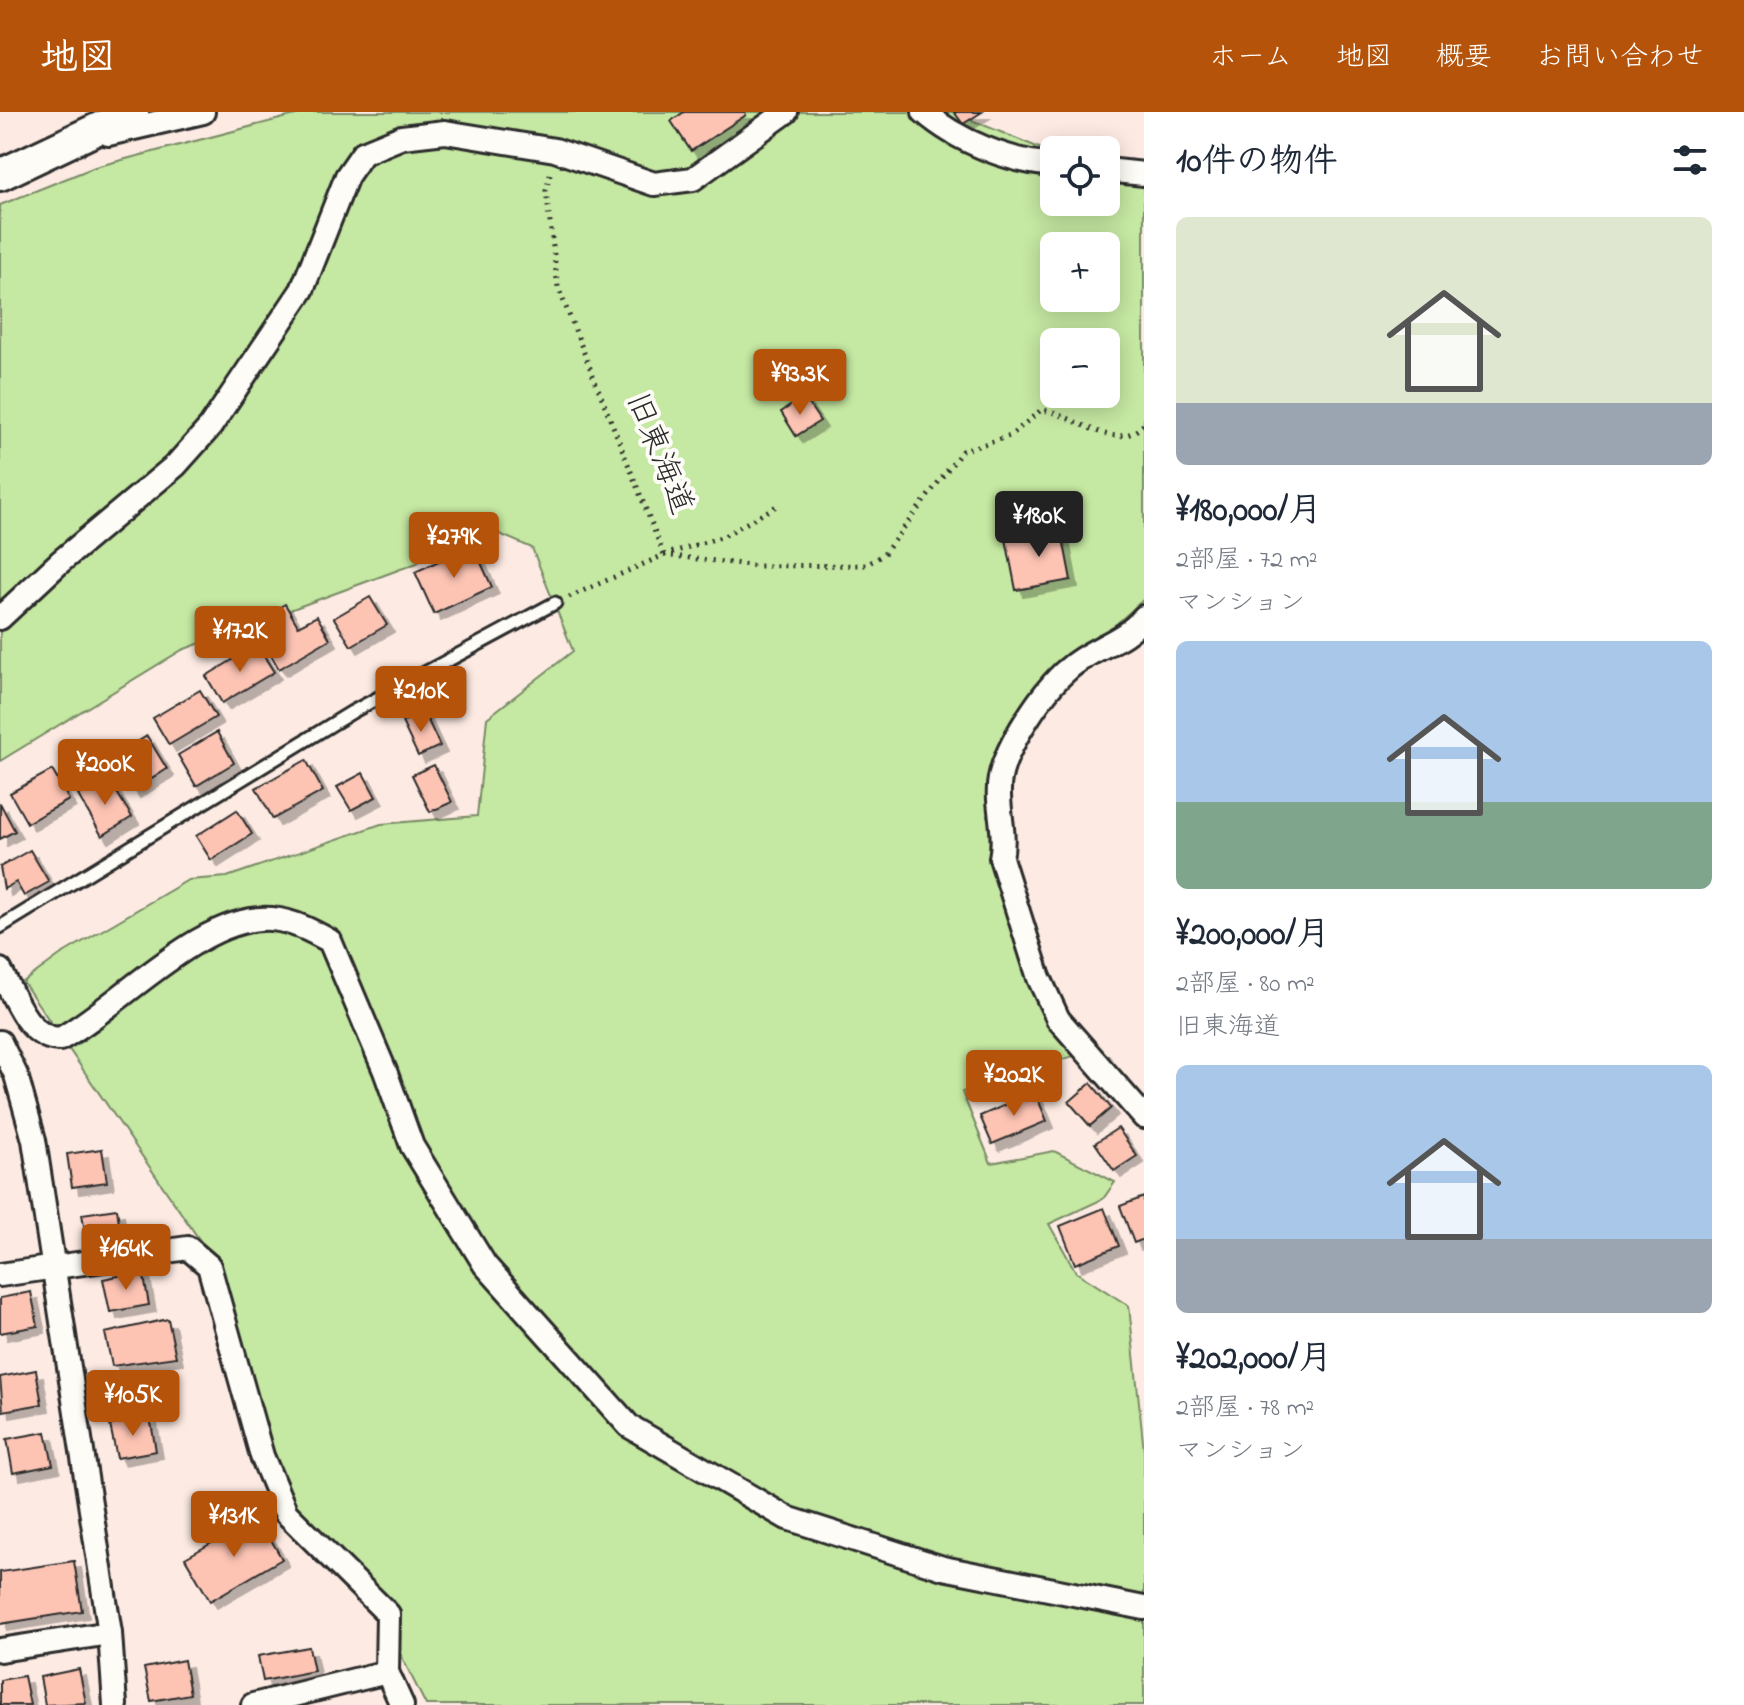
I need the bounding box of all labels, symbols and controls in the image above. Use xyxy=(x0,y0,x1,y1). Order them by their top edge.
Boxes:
text: 地図 xyxy=(40,32,116,88)
text: ホーム xyxy=(1209,38,1292,79)
text: 地図 xyxy=(1336,38,1392,79)
text: 概要 xyxy=(1436,38,1492,79)
text: お問い合わせ xyxy=(1536,38,1704,79)
map controls xyxy=(1040,136,1120,408)
button: locate xyxy=(1040,136,1120,216)
text: 10件の物件 xyxy=(1176,138,1338,188)
icon: filters xyxy=(1668,138,1712,182)
button: + xyxy=(1040,232,1120,312)
icon: home xyxy=(1372,269,1516,413)
button: − xyxy=(1040,328,1120,408)
pin: ¥93.3K xyxy=(735,349,865,417)
text: ¥93.3K xyxy=(771,356,829,394)
street label: 旧東海道 xyxy=(612,386,704,522)
text: ¥180,000/月 xyxy=(1176,487,1322,537)
pin: ¥180K xyxy=(983,491,1095,559)
text: ¥180K xyxy=(1013,498,1065,536)
pin: ¥279K xyxy=(398,512,510,580)
text: ¥279K xyxy=(427,519,481,557)
text: 2部屋 · 72 m² xyxy=(1176,542,1318,580)
text: マンション xyxy=(1176,585,1305,623)
pin: ¥172K xyxy=(184,606,296,674)
text: ¥172K xyxy=(213,613,267,651)
pin: ¥210K xyxy=(365,666,477,734)
text: ¥210K xyxy=(393,673,449,711)
icon: home xyxy=(1372,693,1516,837)
pin: ¥200K xyxy=(49,739,161,807)
text: ¥200K xyxy=(76,746,134,784)
text: ¥200,000/月 xyxy=(1176,911,1330,961)
text: 2部屋 · 80 m² xyxy=(1176,966,1315,1004)
text: 旧東海道 xyxy=(1176,1009,1280,1047)
pin: ¥202K xyxy=(958,1050,1070,1118)
text: ¥202K xyxy=(984,1057,1044,1095)
icon: home xyxy=(1372,1117,1516,1261)
pin: ¥164K xyxy=(70,1224,182,1292)
text: ¥164K xyxy=(99,1231,153,1269)
text: ¥202,000/月 xyxy=(1176,1335,1332,1385)
pin: ¥105K xyxy=(77,1370,189,1438)
text: ¥105K xyxy=(104,1377,162,1415)
text: 2部屋 · 78 m² xyxy=(1176,1390,1314,1428)
text: マンション xyxy=(1176,1433,1305,1471)
pin: ¥131K xyxy=(178,1491,290,1559)
text: ¥131K xyxy=(209,1498,259,1536)

